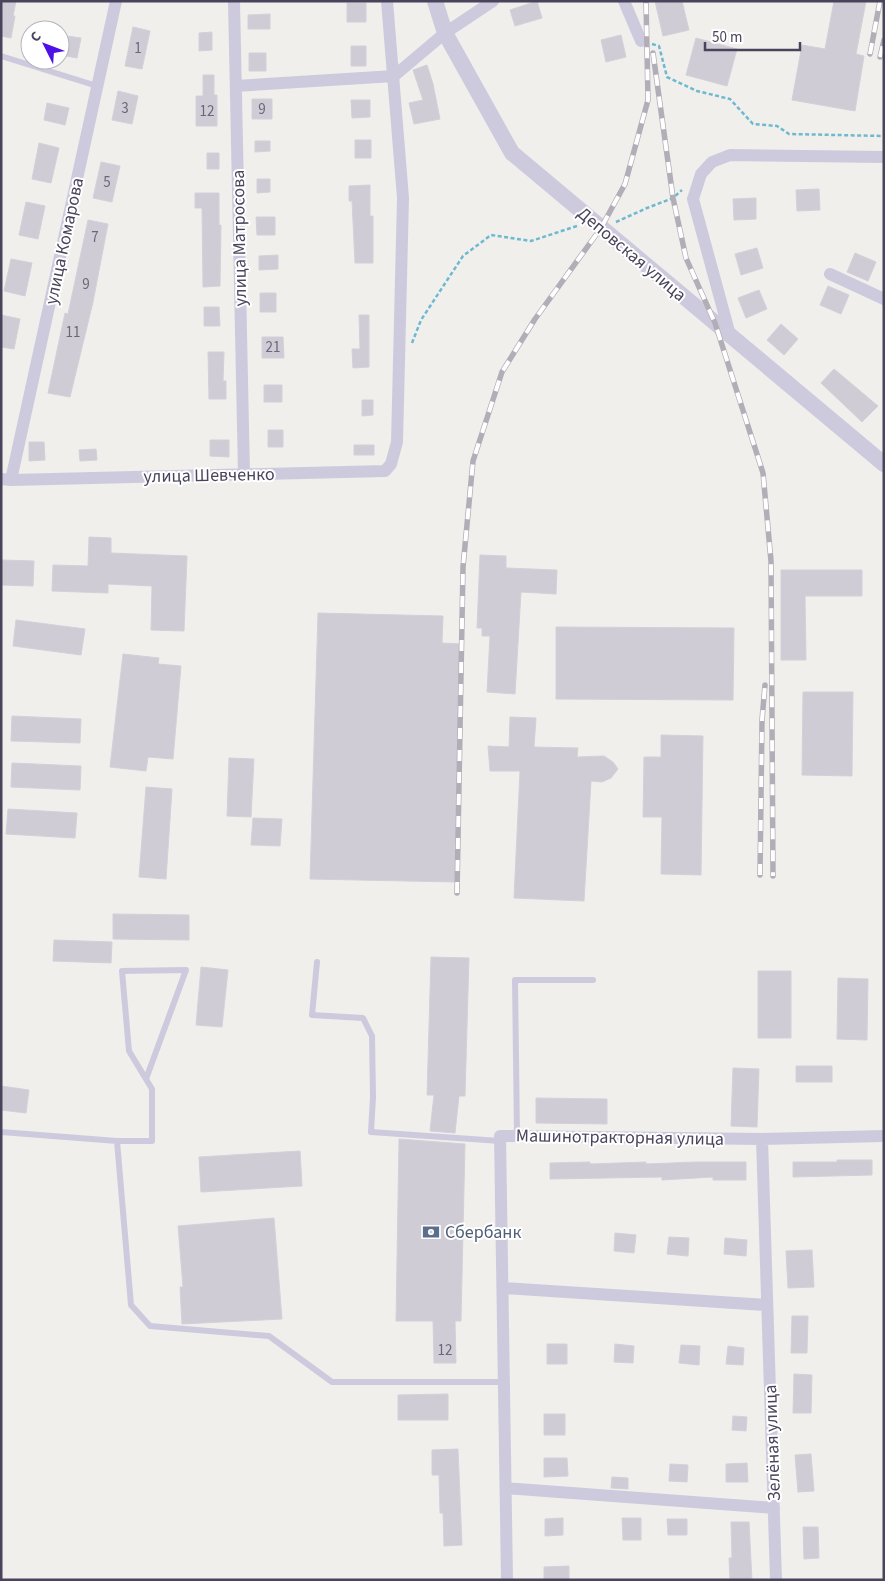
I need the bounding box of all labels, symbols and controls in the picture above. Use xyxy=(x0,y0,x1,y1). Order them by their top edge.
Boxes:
north arrow xyxy=(20,20,70,70)
scale bar xyxy=(705,20,800,52)
text: С xyxy=(26,27,46,47)
text: 50 m xyxy=(712,27,742,48)
house number: 1 xyxy=(134,38,142,59)
house number: 3 xyxy=(121,98,129,119)
house number: 9 xyxy=(258,99,266,120)
house number: 12 xyxy=(200,101,214,122)
street label: улица Матросова xyxy=(226,170,253,306)
house number: 5 xyxy=(103,172,111,193)
street label: улица Комарова xyxy=(39,175,90,307)
street label: Деповская улица xyxy=(572,201,692,307)
house number: 7 xyxy=(91,227,99,248)
house number: 9 xyxy=(82,274,90,295)
house number: 11 xyxy=(66,322,80,343)
house number: 21 xyxy=(266,337,280,358)
street label: улица Шевченко xyxy=(143,462,275,489)
street label: Машинотракторная улица xyxy=(516,1123,724,1152)
place label: Сбербанк xyxy=(445,1220,521,1245)
bank icon: Сбербанк xyxy=(421,1222,441,1242)
house number: 12 xyxy=(438,1340,452,1361)
street label: Зелёная улица xyxy=(758,1384,787,1502)

